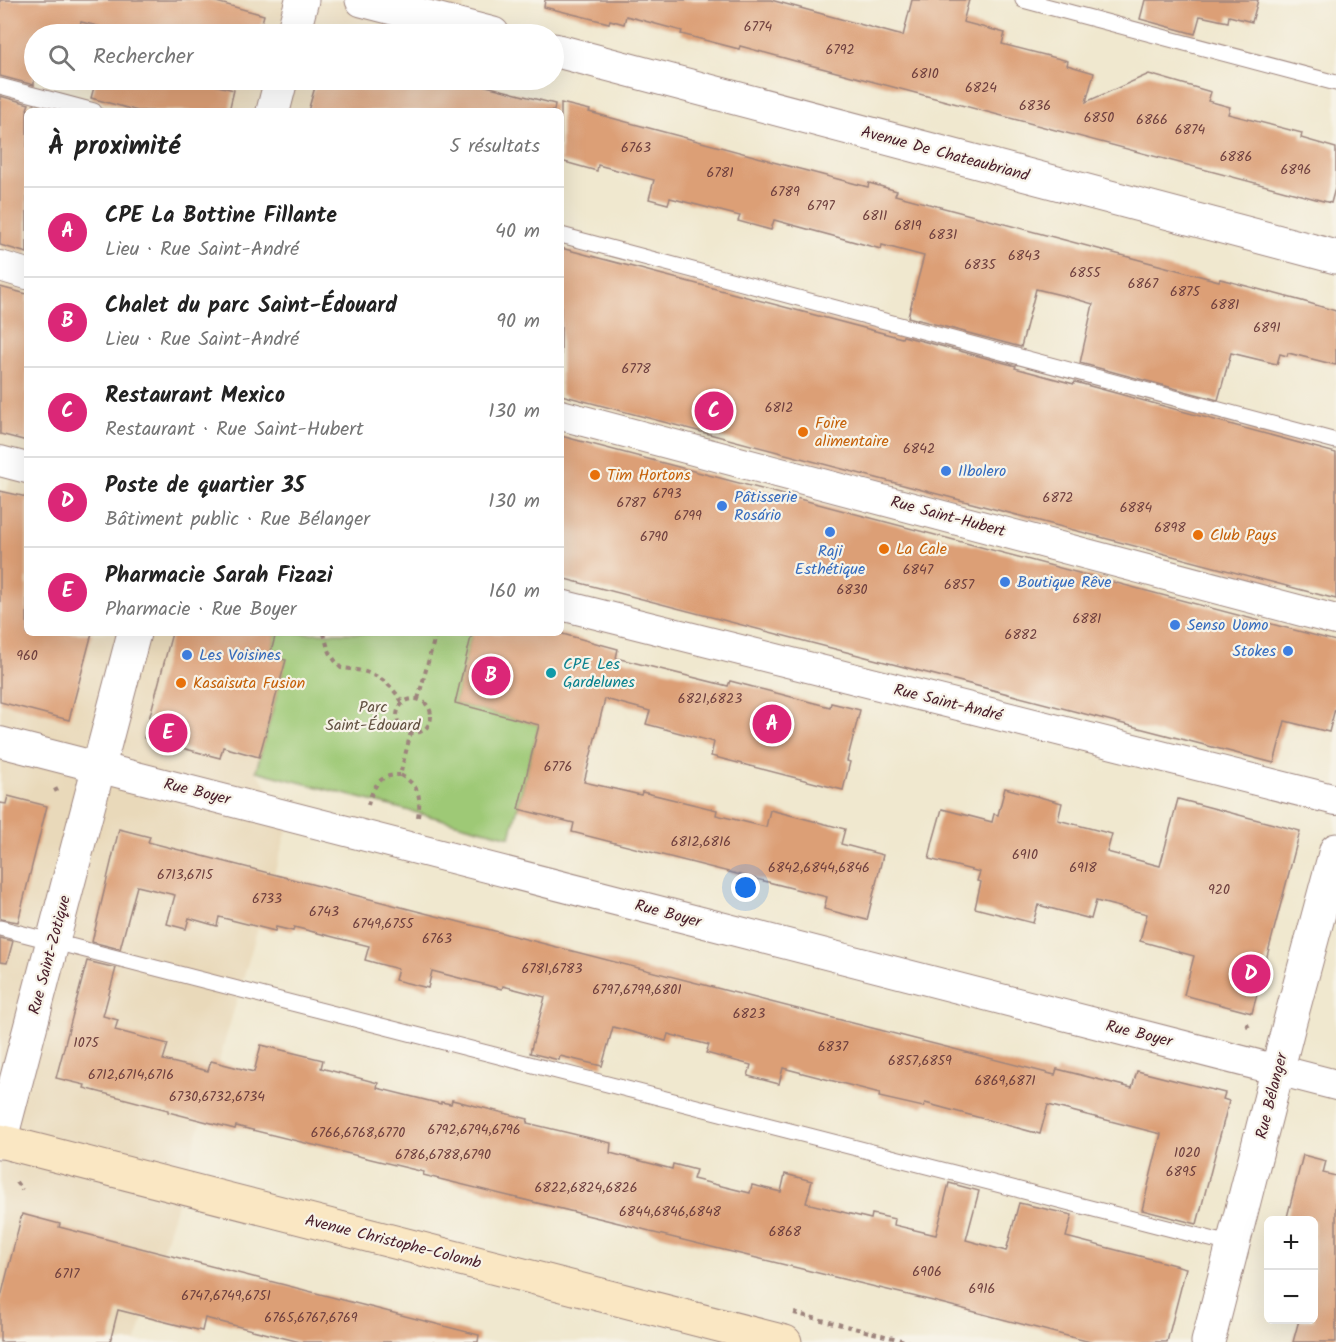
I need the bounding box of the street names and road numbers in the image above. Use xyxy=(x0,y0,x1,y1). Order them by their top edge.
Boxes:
street label: Avenue De Chateaubriand xyxy=(858,120,1033,189)
street label: Rue Saint-Hubert xyxy=(888,490,1009,545)
street label: Rue Saint-André xyxy=(891,677,1006,729)
street label: Rue Boyer xyxy=(161,772,235,813)
street label: Rue Saint-Zotique xyxy=(22,893,78,1017)
street label: Rue Boyer xyxy=(632,893,706,935)
street label: Rue Boyer xyxy=(1103,1014,1177,1055)
street label: Rue Bélanger xyxy=(1249,1049,1295,1142)
street label: Avenue Christophe-Colomb xyxy=(302,1208,484,1276)

